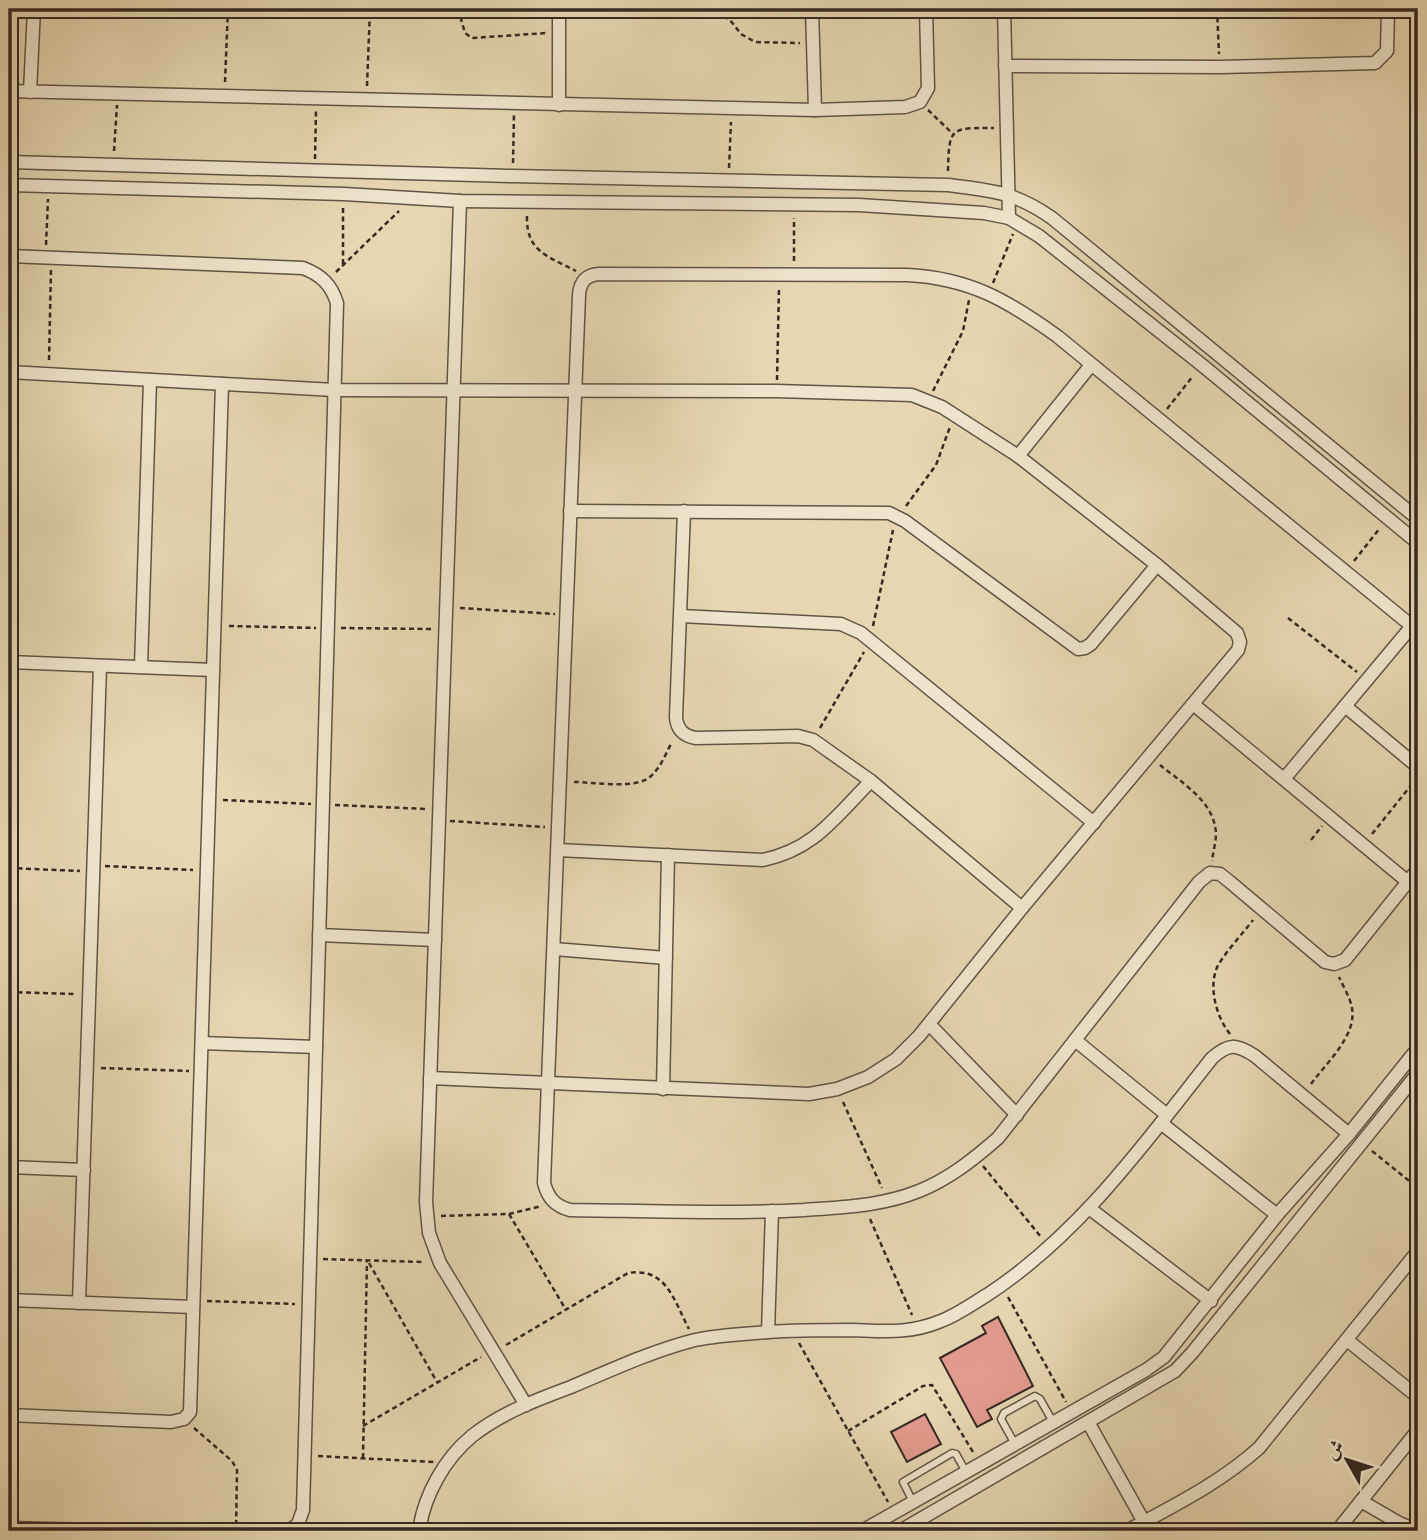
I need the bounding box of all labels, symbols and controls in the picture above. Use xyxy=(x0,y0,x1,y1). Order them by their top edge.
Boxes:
north arrow xyxy=(1312,1424,1382,1494)
text: ش xyxy=(1319,1435,1352,1467)

